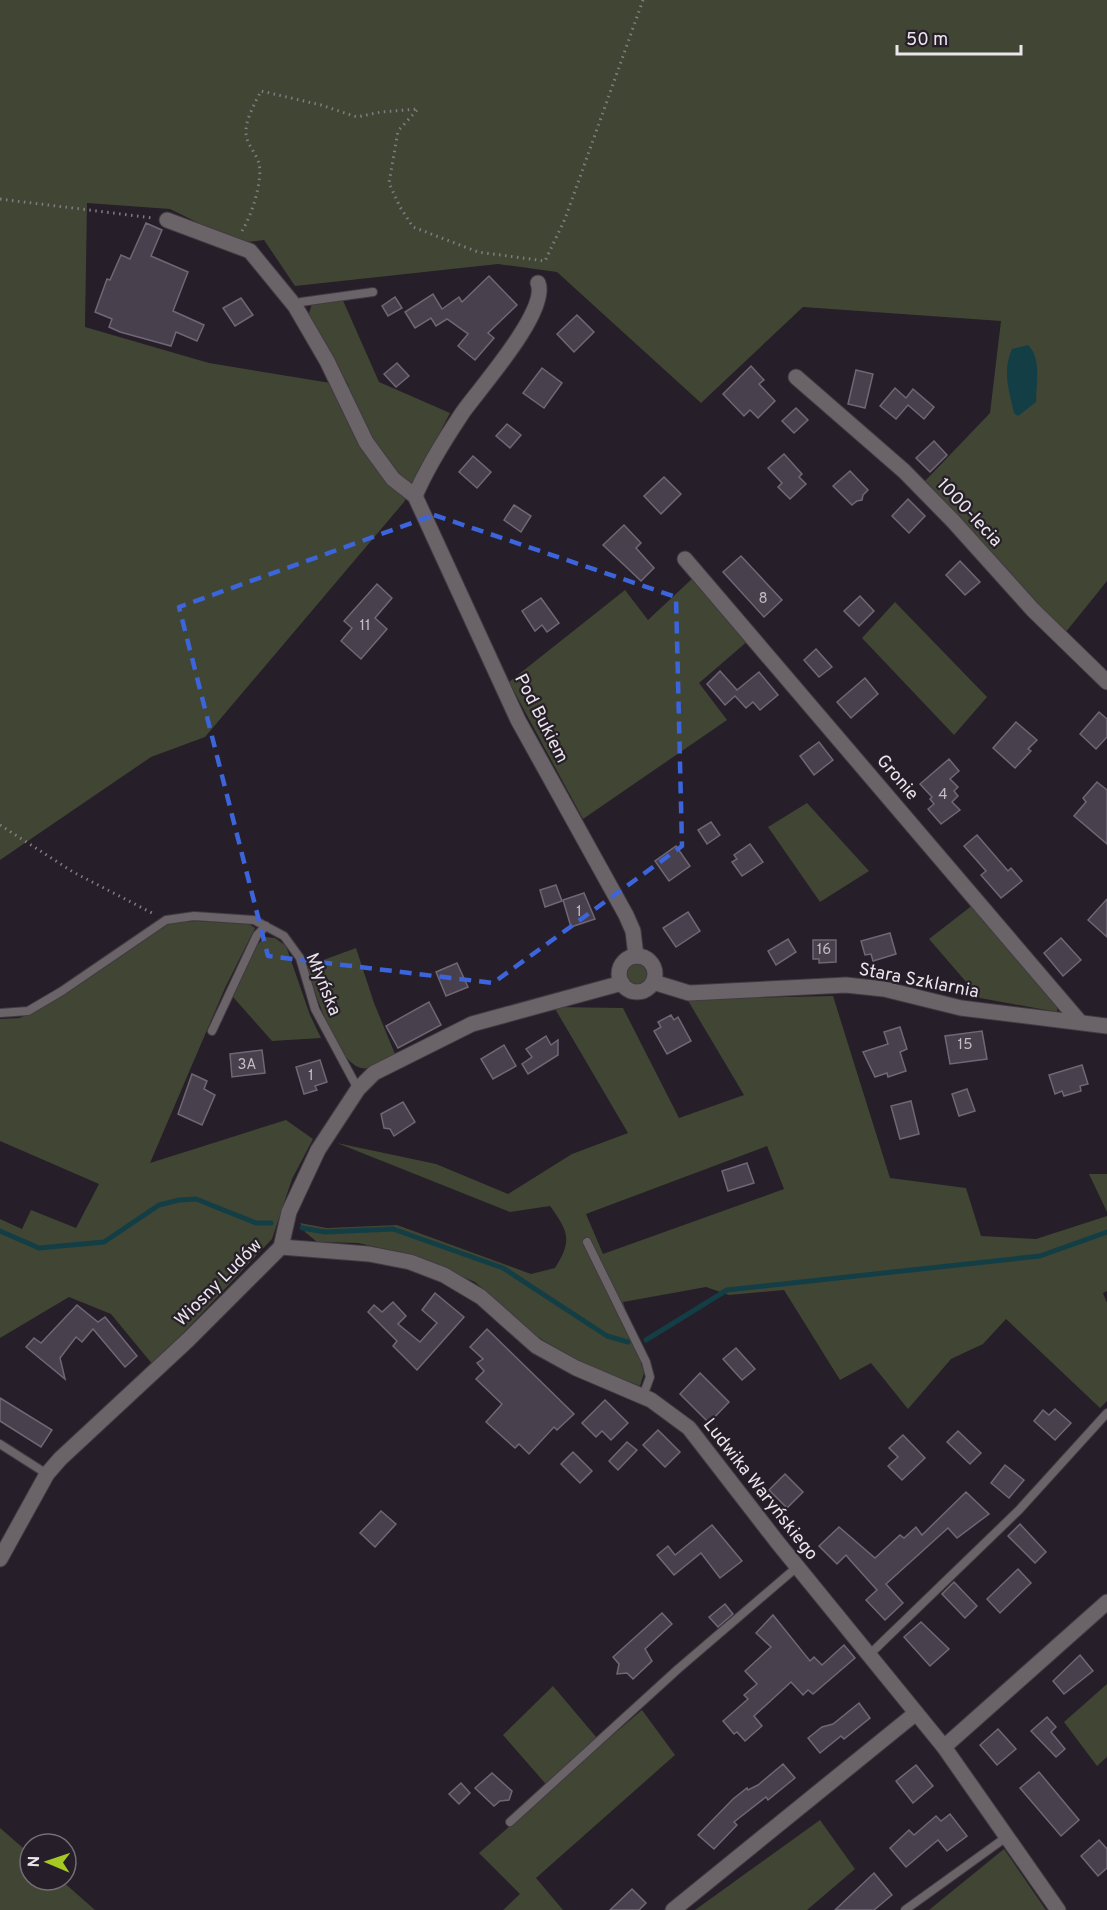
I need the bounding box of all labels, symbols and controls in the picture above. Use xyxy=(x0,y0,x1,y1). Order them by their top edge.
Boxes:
scale bar xyxy=(897,18,1022,56)
text: 50 m xyxy=(906,29,948,52)
street label: 1000-lecia xyxy=(931,474,1007,552)
house number: 8 xyxy=(758,590,768,609)
house number: 11 xyxy=(359,617,371,636)
street label: Pod Bukiem xyxy=(508,670,573,767)
street label: Gronie xyxy=(871,750,923,806)
house number: 4 xyxy=(938,786,948,805)
house number: 1 xyxy=(576,903,582,922)
house number: 16 xyxy=(817,941,831,960)
street label: Młyńska xyxy=(300,950,346,1019)
street label: Stara Szklarnia xyxy=(857,959,981,1004)
house number: 15 xyxy=(958,1036,972,1055)
house number: 3A xyxy=(237,1056,257,1075)
house number: 1 xyxy=(308,1067,314,1086)
street label: Wiosny Ludów xyxy=(170,1234,268,1332)
street label: Ludwika Waryńskiego xyxy=(697,1414,822,1566)
north arrow xyxy=(18,1832,78,1892)
text: N xyxy=(25,1855,45,1868)

